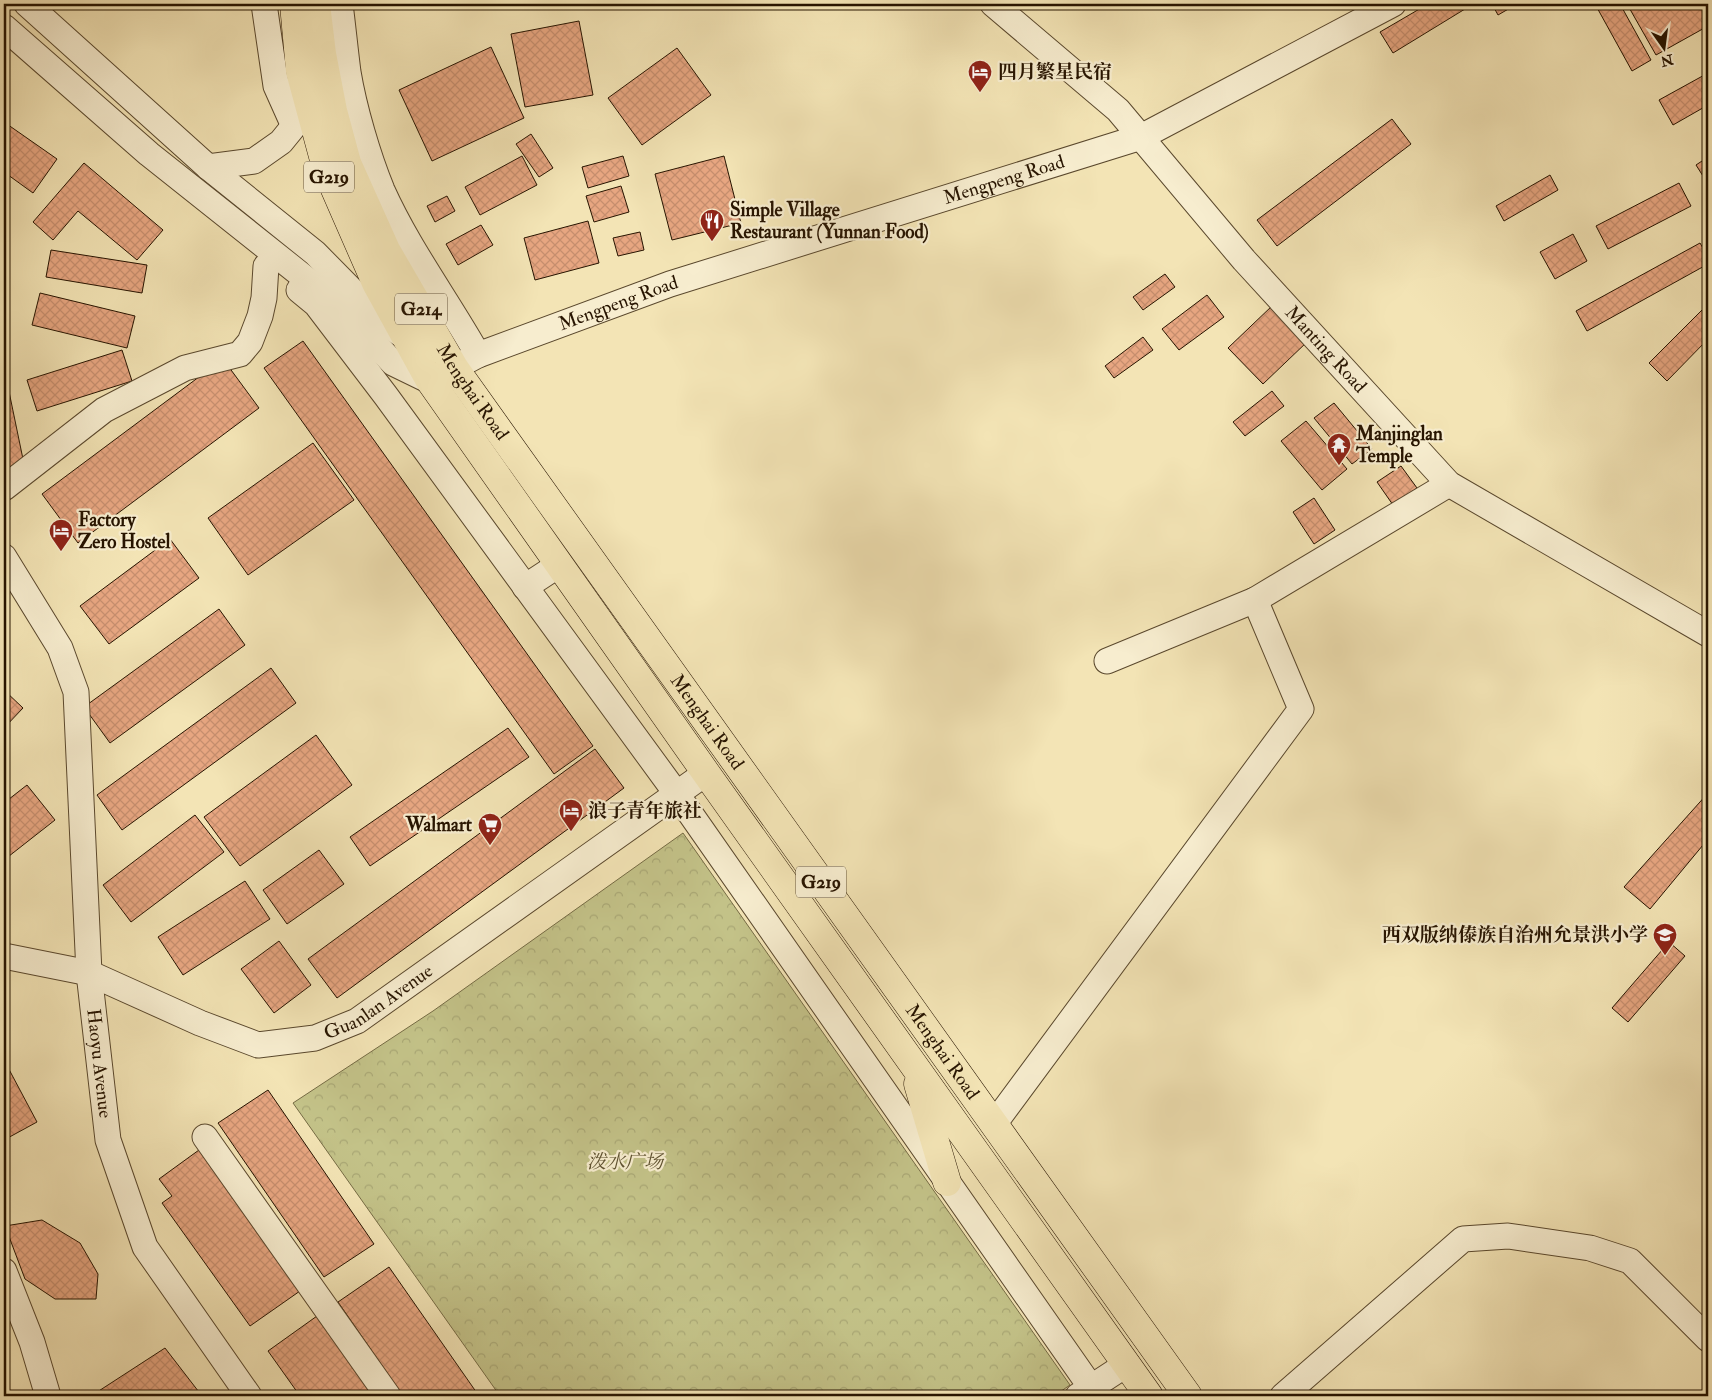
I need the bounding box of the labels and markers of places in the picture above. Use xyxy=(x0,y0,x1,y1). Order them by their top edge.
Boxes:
hotel icon: 四月繁星民宿 xyxy=(967,59,993,93)
place label: 四月繁星民宿 xyxy=(998,60,1112,84)
place label: Simple Village Restaurant (Yunnan Food) xyxy=(730,198,929,244)
restaurant icon: Simple Village Restaurant (Yunnan Food) xyxy=(699,208,725,242)
place label: Manjinglan Temple xyxy=(1355,422,1443,469)
temple icon: Manjinglan Temple xyxy=(1326,432,1352,466)
place label: Factory Zero Hostel xyxy=(78,508,170,554)
hotel icon: Factory Zero Hostel xyxy=(48,518,74,552)
hotel icon: 浪子青年旅社 xyxy=(558,798,584,832)
place label: 浪子青年旅社 xyxy=(588,799,702,823)
supermarket icon: Walmart xyxy=(477,812,503,846)
place label: Walmart xyxy=(405,813,473,837)
school or university icon: 西双版纳傣族自治州允景洪小学 xyxy=(1652,922,1678,956)
place label: 西双版纳傣族自治州允景洪小学 xyxy=(1382,923,1648,947)

